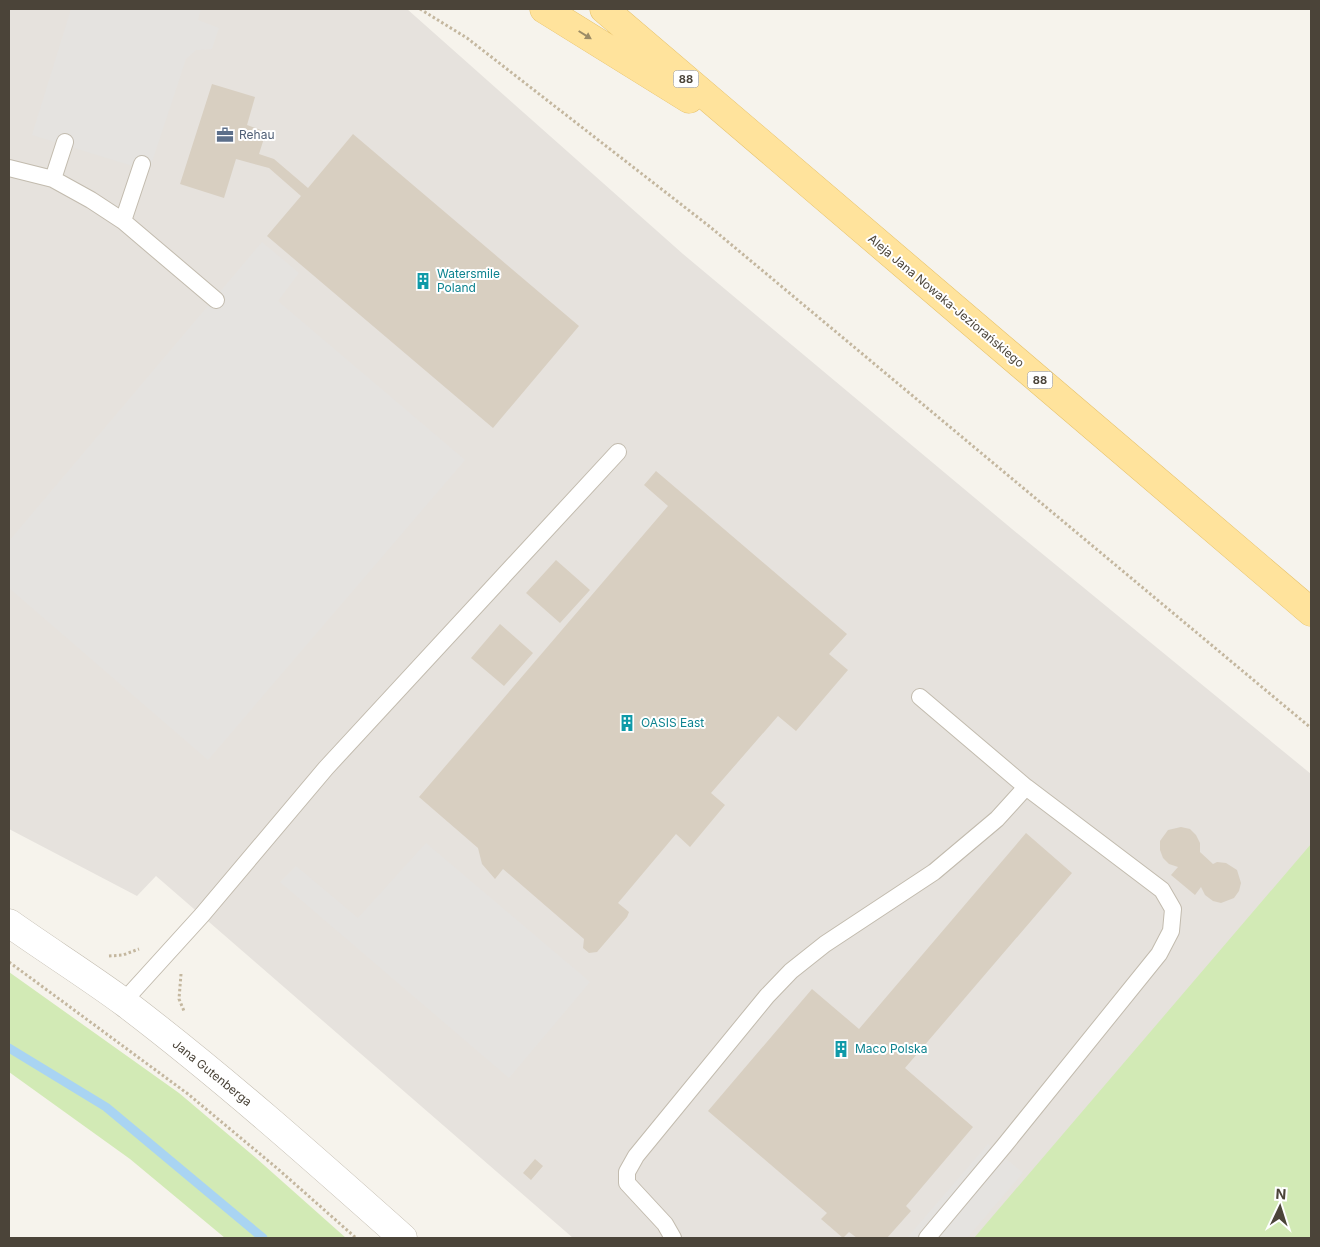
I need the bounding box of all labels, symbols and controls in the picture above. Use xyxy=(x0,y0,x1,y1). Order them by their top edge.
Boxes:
one-way arrow xyxy=(579,30,592,39)
road number: 88 xyxy=(674,70,698,88)
office icon: Rehau xyxy=(215,125,235,145)
place label: Rehau xyxy=(239,127,274,142)
street label: Aleja Jana Nowaka-Jeziorańskiego xyxy=(865,231,1027,370)
place label: Watersmile Poland xyxy=(437,266,500,295)
building icon: Watersmile Poland xyxy=(413,271,433,291)
road number: 88 xyxy=(1028,372,1052,388)
building icon: OASIS East xyxy=(617,713,637,733)
place label: OASIS East xyxy=(641,715,704,730)
street label: Jana Gutenberga xyxy=(170,1036,255,1109)
building icon: Maco Polska xyxy=(831,1039,851,1059)
place label: Maco Polska xyxy=(855,1041,927,1056)
north arrow xyxy=(1255,1182,1305,1232)
text: N xyxy=(1275,1185,1287,1202)

